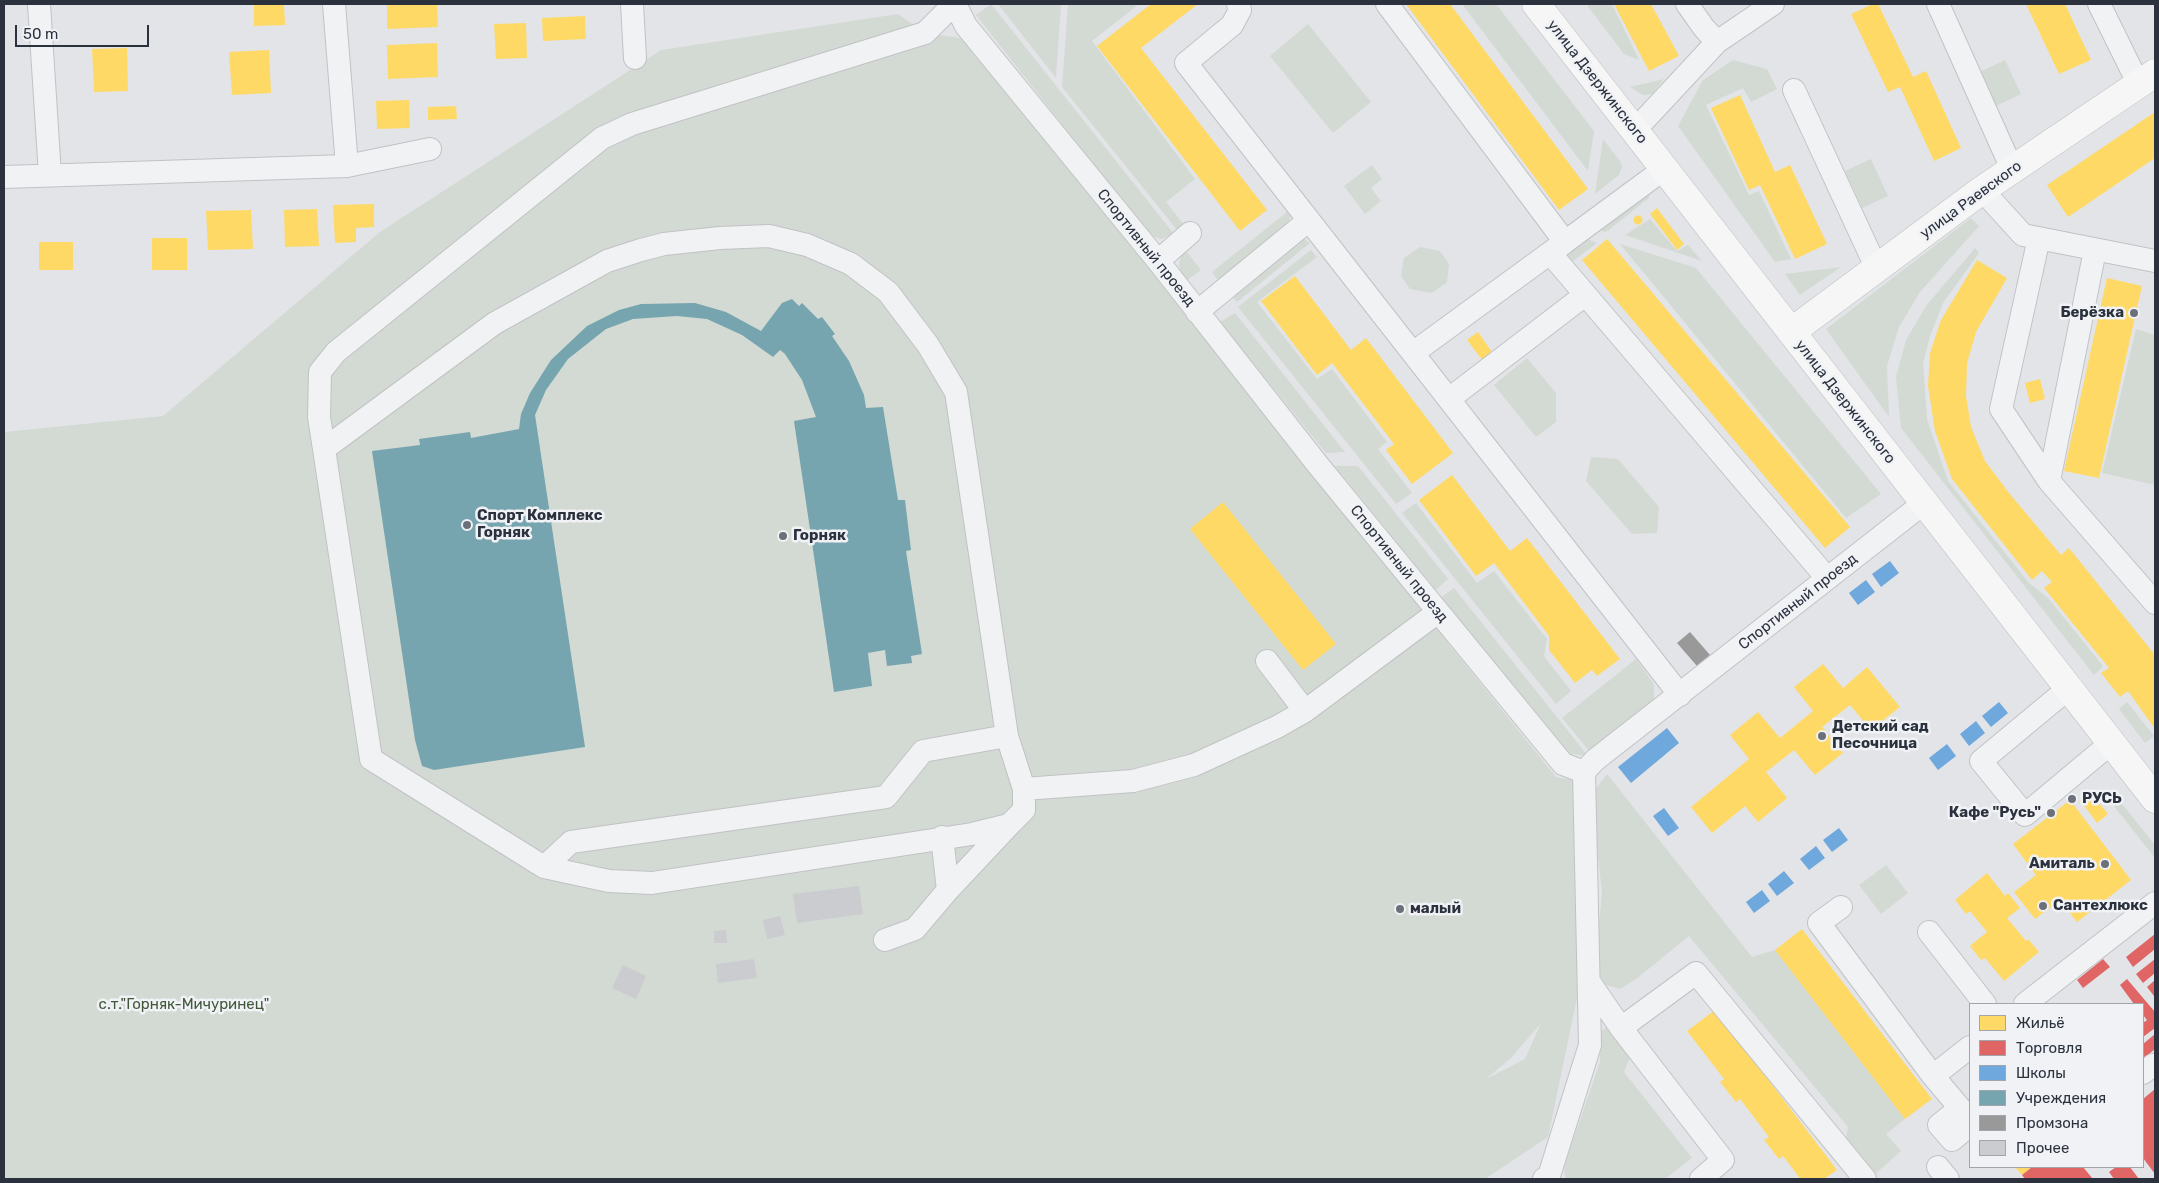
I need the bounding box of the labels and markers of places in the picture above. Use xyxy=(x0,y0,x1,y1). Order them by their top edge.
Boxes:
place label: Берёзка xyxy=(2061,304,2124,322)
marker: Берёзка xyxy=(2128,307,2140,319)
place label: Спорт Комплекс Горняк xyxy=(477,507,602,542)
marker: Спорт Комплекс Горняк xyxy=(461,519,473,531)
place label: Горняк xyxy=(793,527,846,545)
marker: Горняк xyxy=(777,530,789,542)
place label: Детский сад Песочница xyxy=(1832,718,1929,753)
marker: Детский сад Песочница xyxy=(1816,730,1828,742)
place label: РУСЬ xyxy=(2082,790,2122,808)
marker: РУСЬ xyxy=(2066,793,2078,805)
place label: Кафе "Русь" xyxy=(1949,804,2041,822)
marker: Кафе "Русь" xyxy=(2045,807,2057,819)
place label: Амиталь xyxy=(2029,855,2095,873)
marker: Амиталь xyxy=(2099,858,2111,870)
place label: Сантехлюкс xyxy=(2053,897,2148,915)
place label: малый xyxy=(1410,900,1461,918)
marker: Сантехлюкс xyxy=(2037,900,2049,912)
marker: малый xyxy=(1394,903,1406,915)

